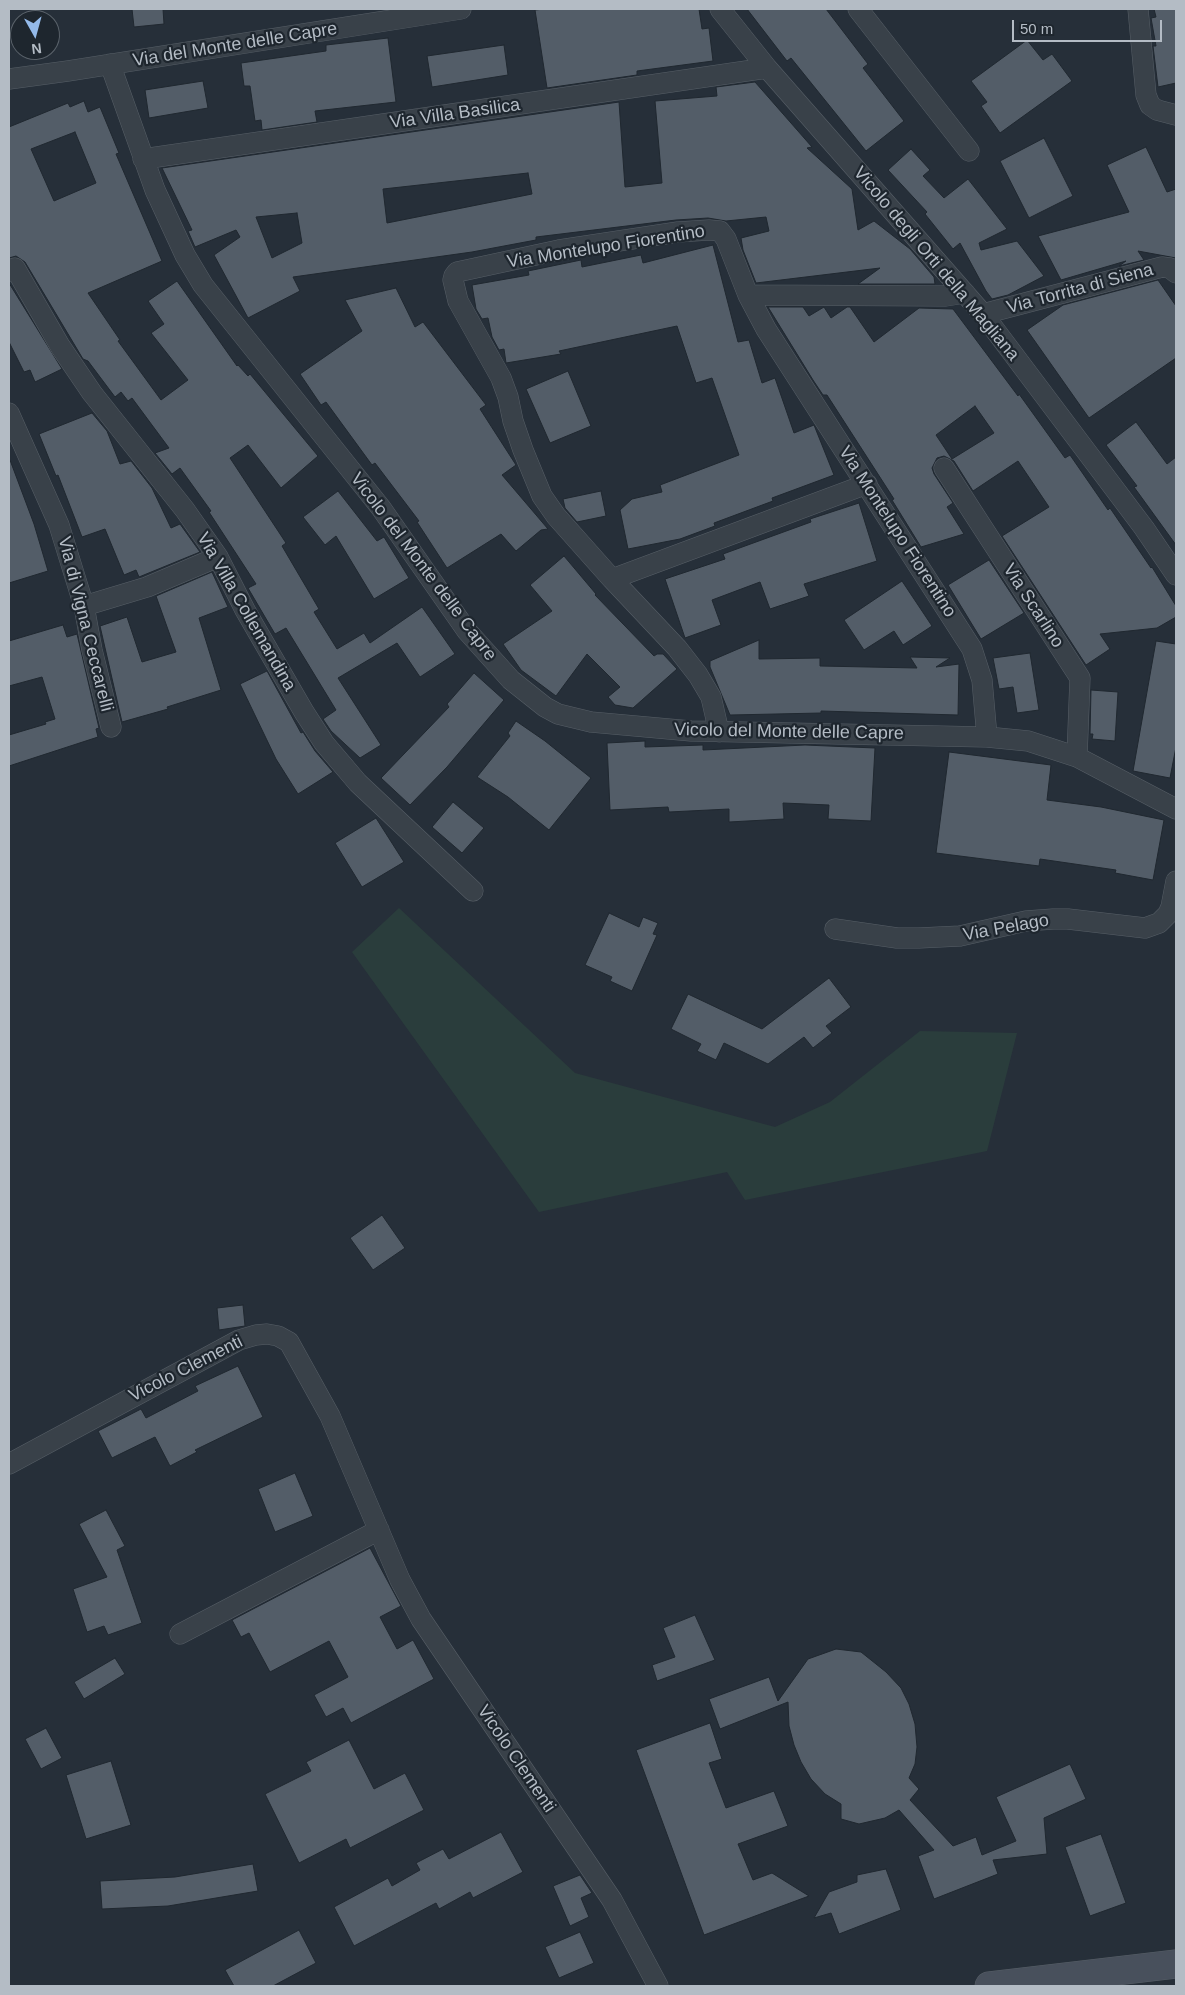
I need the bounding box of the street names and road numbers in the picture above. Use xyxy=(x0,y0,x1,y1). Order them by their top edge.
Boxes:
street label: Via del Monte delle Capre xyxy=(131,18,339,72)
street label: Via Villa Basilica xyxy=(388,94,522,134)
street label: Vicolo degli Orti della Magliana xyxy=(848,163,1024,365)
street label: Via Montelupo Fiorentino xyxy=(506,221,706,273)
street label: Via Torrita di Siena xyxy=(1004,259,1156,319)
street label: Via Montelupo Fiorentino xyxy=(834,442,960,622)
street label: Vicolo del Monte delle Capre xyxy=(345,469,501,665)
street label: Via Villa Collemandina xyxy=(192,529,300,695)
street label: Via di Vigna Ceccarelli xyxy=(53,534,117,714)
street label: Via Scarlino xyxy=(998,560,1068,652)
street label: Vicolo del Monte delle Capre xyxy=(674,719,904,745)
street label: Via Pelago xyxy=(961,910,1051,946)
street label: Vicolo Clementi xyxy=(126,1331,246,1407)
street label: Vicolo Clementi xyxy=(472,1701,560,1817)

